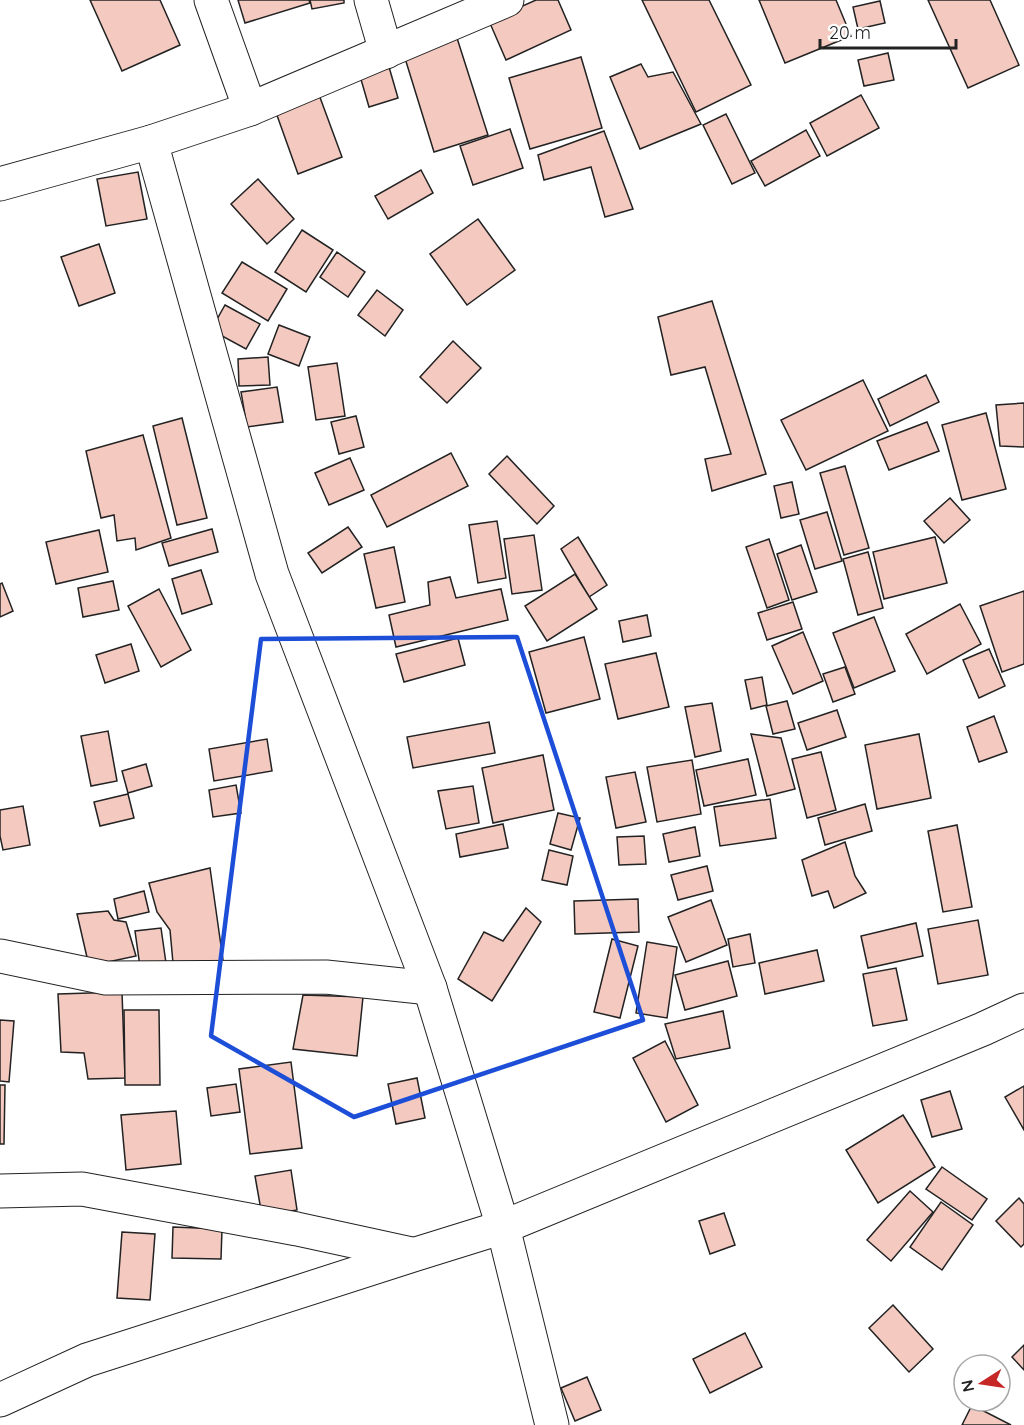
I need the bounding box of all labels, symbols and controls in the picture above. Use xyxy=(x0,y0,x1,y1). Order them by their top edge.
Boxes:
scale bar xyxy=(820,12,956,50)
text: 20 m xyxy=(829,21,871,44)
north arrow xyxy=(952,1353,1012,1413)
text: N xyxy=(956,1378,978,1394)

